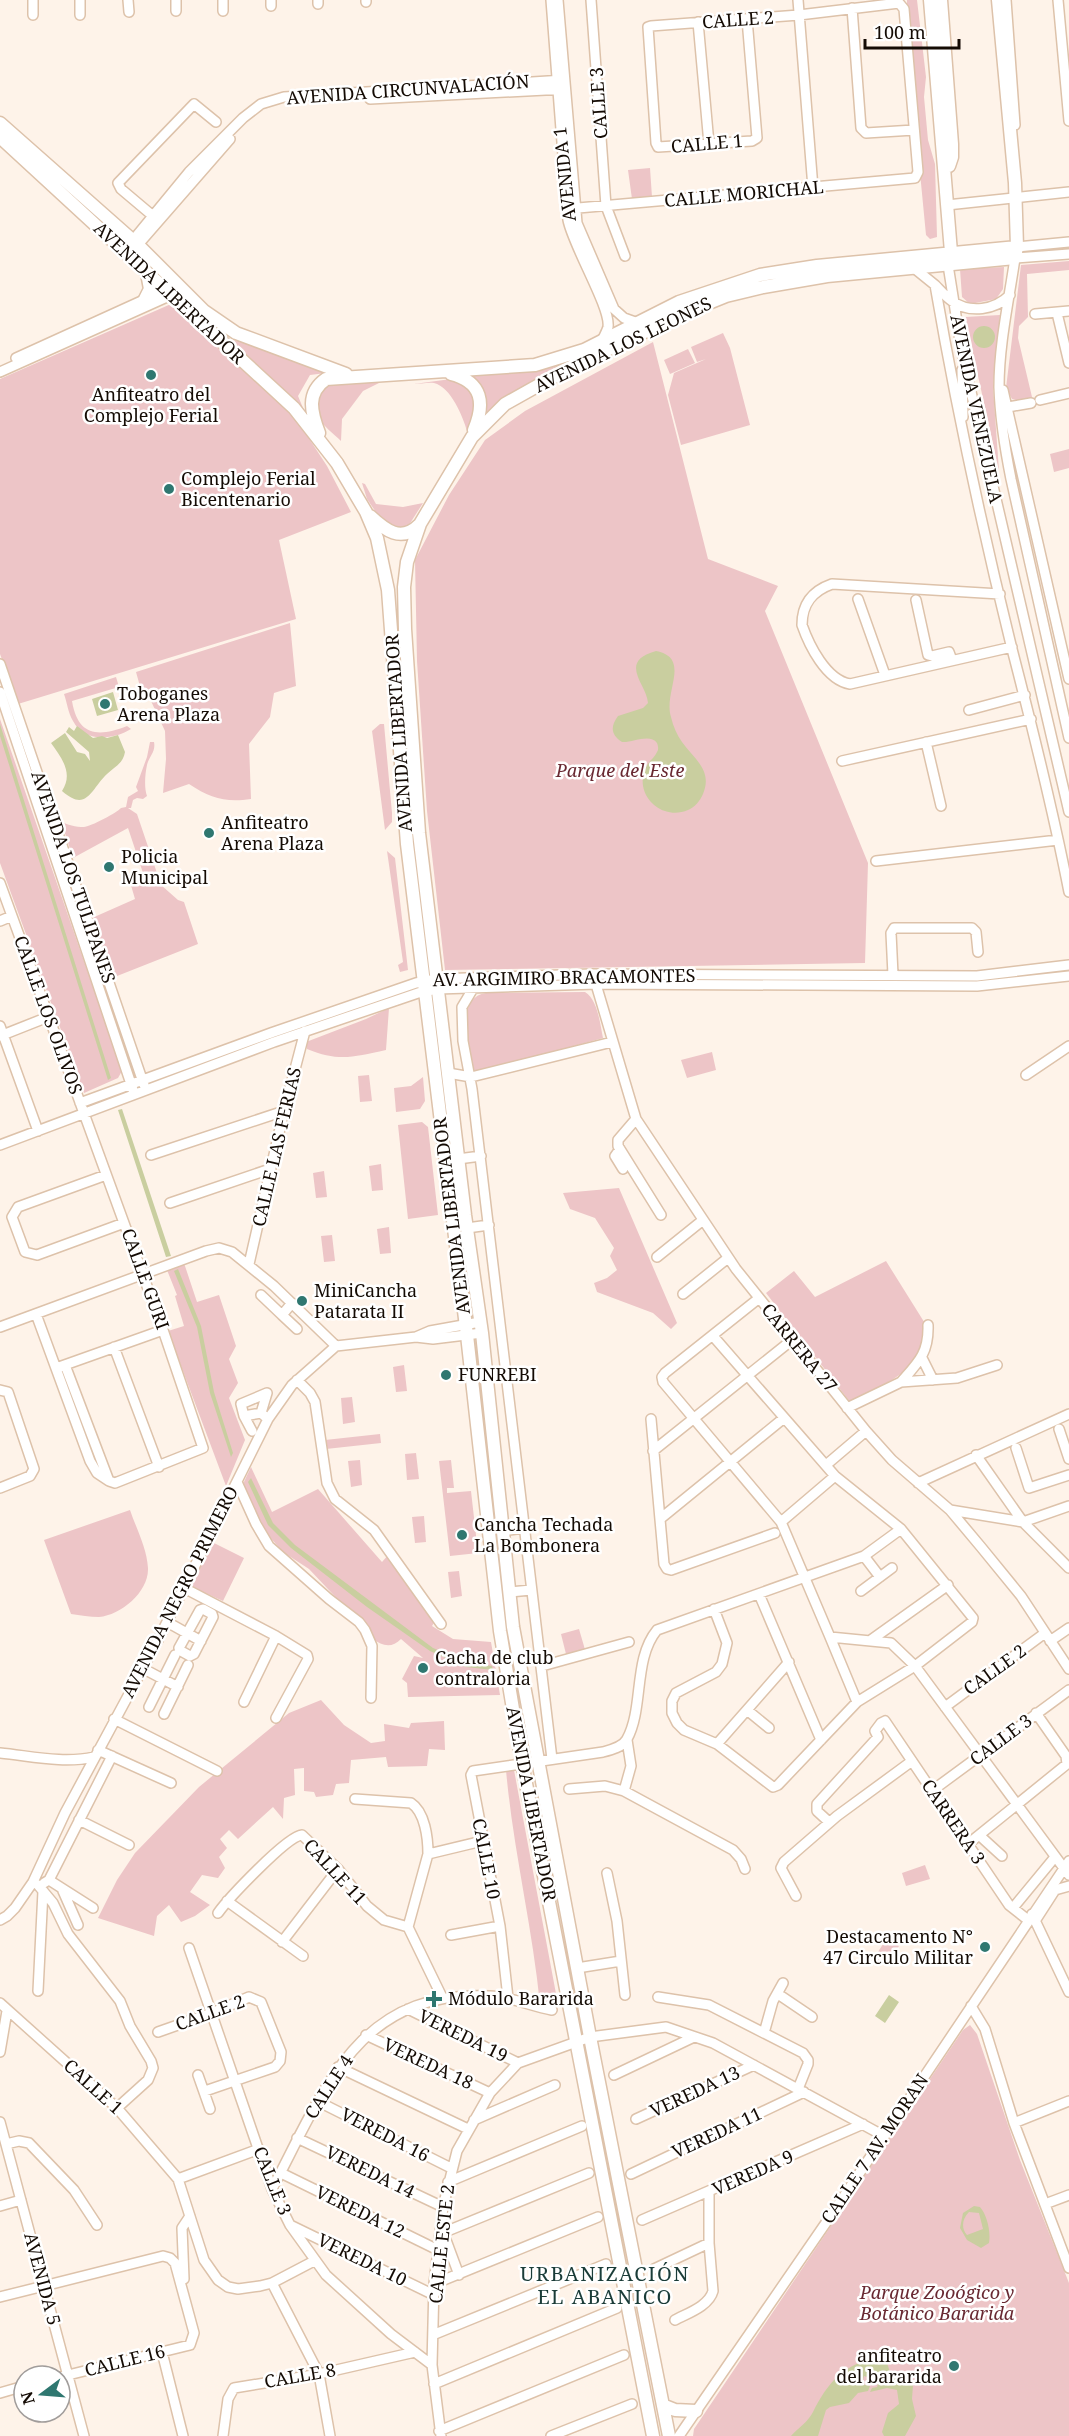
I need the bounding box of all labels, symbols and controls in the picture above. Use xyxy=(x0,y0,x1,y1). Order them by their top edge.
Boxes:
street label: CALLE 2 xyxy=(701,5,775,33)
scale bar xyxy=(865,12,960,50)
text: 100 m xyxy=(874,20,926,44)
street label: CALLE 3 xyxy=(584,66,612,140)
street label: AVENIDA CIRCUNVALACIÓN xyxy=(286,69,531,109)
street label: AVENIDA 1 xyxy=(547,126,581,223)
street label: CALLE 1 xyxy=(670,128,744,158)
street label: CALLE MORICHAL xyxy=(663,174,825,212)
street label: AVENIDA LIBERTADOR xyxy=(89,216,250,369)
street label: AVENIDA LOS LEONES xyxy=(530,291,715,398)
street label: AVENIDA VENEZUELA xyxy=(945,312,1009,506)
marker: Anfiteatro del Complejo Ferial xyxy=(144,368,158,382)
place label: Anfiteatro del Complejo Ferial xyxy=(84,382,219,427)
place label: Complejo Ferial Bicentenario xyxy=(181,466,316,511)
marker: Complejo Ferial Bicentenario xyxy=(162,482,176,496)
street label: AVENIDA LIBERTADOR xyxy=(379,633,417,833)
place label: Toboganes Arena Plaza xyxy=(117,681,220,726)
marker: Toboganes Arena Plaza xyxy=(98,697,112,711)
park label: Parque del Este xyxy=(555,758,684,782)
street label: AVENIDA LOS TULIPANES xyxy=(26,767,122,986)
place label: Anfiteatro Arena Plaza xyxy=(221,810,324,855)
marker: Anfiteatro Arena Plaza xyxy=(202,826,216,840)
place label: Policia Municipal xyxy=(121,844,208,889)
marker: Policia Municipal xyxy=(102,860,116,874)
street label: CALLE LOS OLIVOS xyxy=(9,932,89,1097)
street label: AV. ARGIMIRO BRACAMONTES xyxy=(432,963,696,991)
street label: CALLE LAS FERIAS xyxy=(246,1065,306,1229)
street label: AVENIDA LIBERTADOR xyxy=(427,1116,475,1316)
street label: CALLE GURI xyxy=(116,1225,175,1333)
place label: MiniCancha Patarata II xyxy=(314,1278,417,1323)
marker: MiniCancha Patarata II xyxy=(295,1294,309,1308)
street label: CARRERA 27 xyxy=(757,1298,843,1397)
place label: FUNREBI xyxy=(458,1362,537,1386)
marker: FUNREBI xyxy=(439,1368,453,1382)
street label: AVENIDA NEGRO PRIMERO xyxy=(115,1482,243,1701)
place label: Cancha Techada La Bombonera xyxy=(474,1512,613,1557)
marker: Cancha Techada La Bombonera xyxy=(455,1528,469,1542)
street label: CALLE 2 xyxy=(958,1638,1031,1700)
place label: Cacha de club contraloria xyxy=(435,1645,554,1690)
marker: Cacha de club contraloria xyxy=(416,1661,430,1675)
street label: AVENIDA LIBERTADOR xyxy=(501,1704,563,1904)
street label: CALLE 3 xyxy=(964,1708,1036,1770)
street label: CARRERA 3 xyxy=(917,1774,991,1869)
street label: CALLE 10 xyxy=(467,1816,507,1901)
street label: CALLE 11 xyxy=(299,1833,373,1910)
place label: Destacamento N° 47 Circulo Militar xyxy=(823,1924,974,1969)
marker: Destacamento N° 47 Circulo Militar xyxy=(978,1940,992,1954)
place label: Módulo Bararida xyxy=(448,1986,594,2010)
street label: CALLE 2 xyxy=(172,1988,248,2036)
marker: Módulo Bararida xyxy=(425,1990,443,2008)
street label: VEREDA 19 xyxy=(415,2003,512,2067)
street label: VEREDA 18 xyxy=(380,2032,477,2094)
street label: CALLE 4 xyxy=(298,2050,358,2123)
street label: CALLE 1 xyxy=(59,2053,129,2119)
street label: VEREDA 13 xyxy=(646,2060,743,2122)
street label: CALLE 7 AV. MORAN xyxy=(815,2069,933,2228)
street label: VEREDA 16 xyxy=(337,2101,434,2167)
street label: VEREDA 11 xyxy=(668,2101,765,2163)
street label: VEREDA 14 xyxy=(322,2139,419,2203)
street label: CALLE 3 xyxy=(248,2143,298,2219)
street label: VEREDA 9 xyxy=(708,2144,797,2201)
street label: VEREDA 12 xyxy=(312,2179,409,2243)
street label: CALLE ESTE 2 xyxy=(423,2183,459,2305)
street label: VEREDA 10 xyxy=(314,2227,411,2291)
street label: AVENIDA 5 xyxy=(19,2230,67,2328)
district label: URBANIZACIÓN EL ABANICO xyxy=(520,2260,690,2310)
park label: Parque Zooógico y Botánico Bararida xyxy=(859,2280,1015,2325)
street label: CALLE 16 xyxy=(82,2338,168,2382)
place label: anfiteatro del bararida xyxy=(836,2343,942,2388)
street label: CALLE 8 xyxy=(262,2357,337,2393)
marker: anfiteatro del bararida xyxy=(947,2359,961,2373)
north arrow xyxy=(12,2364,72,2424)
text: N xyxy=(15,2389,40,2407)

